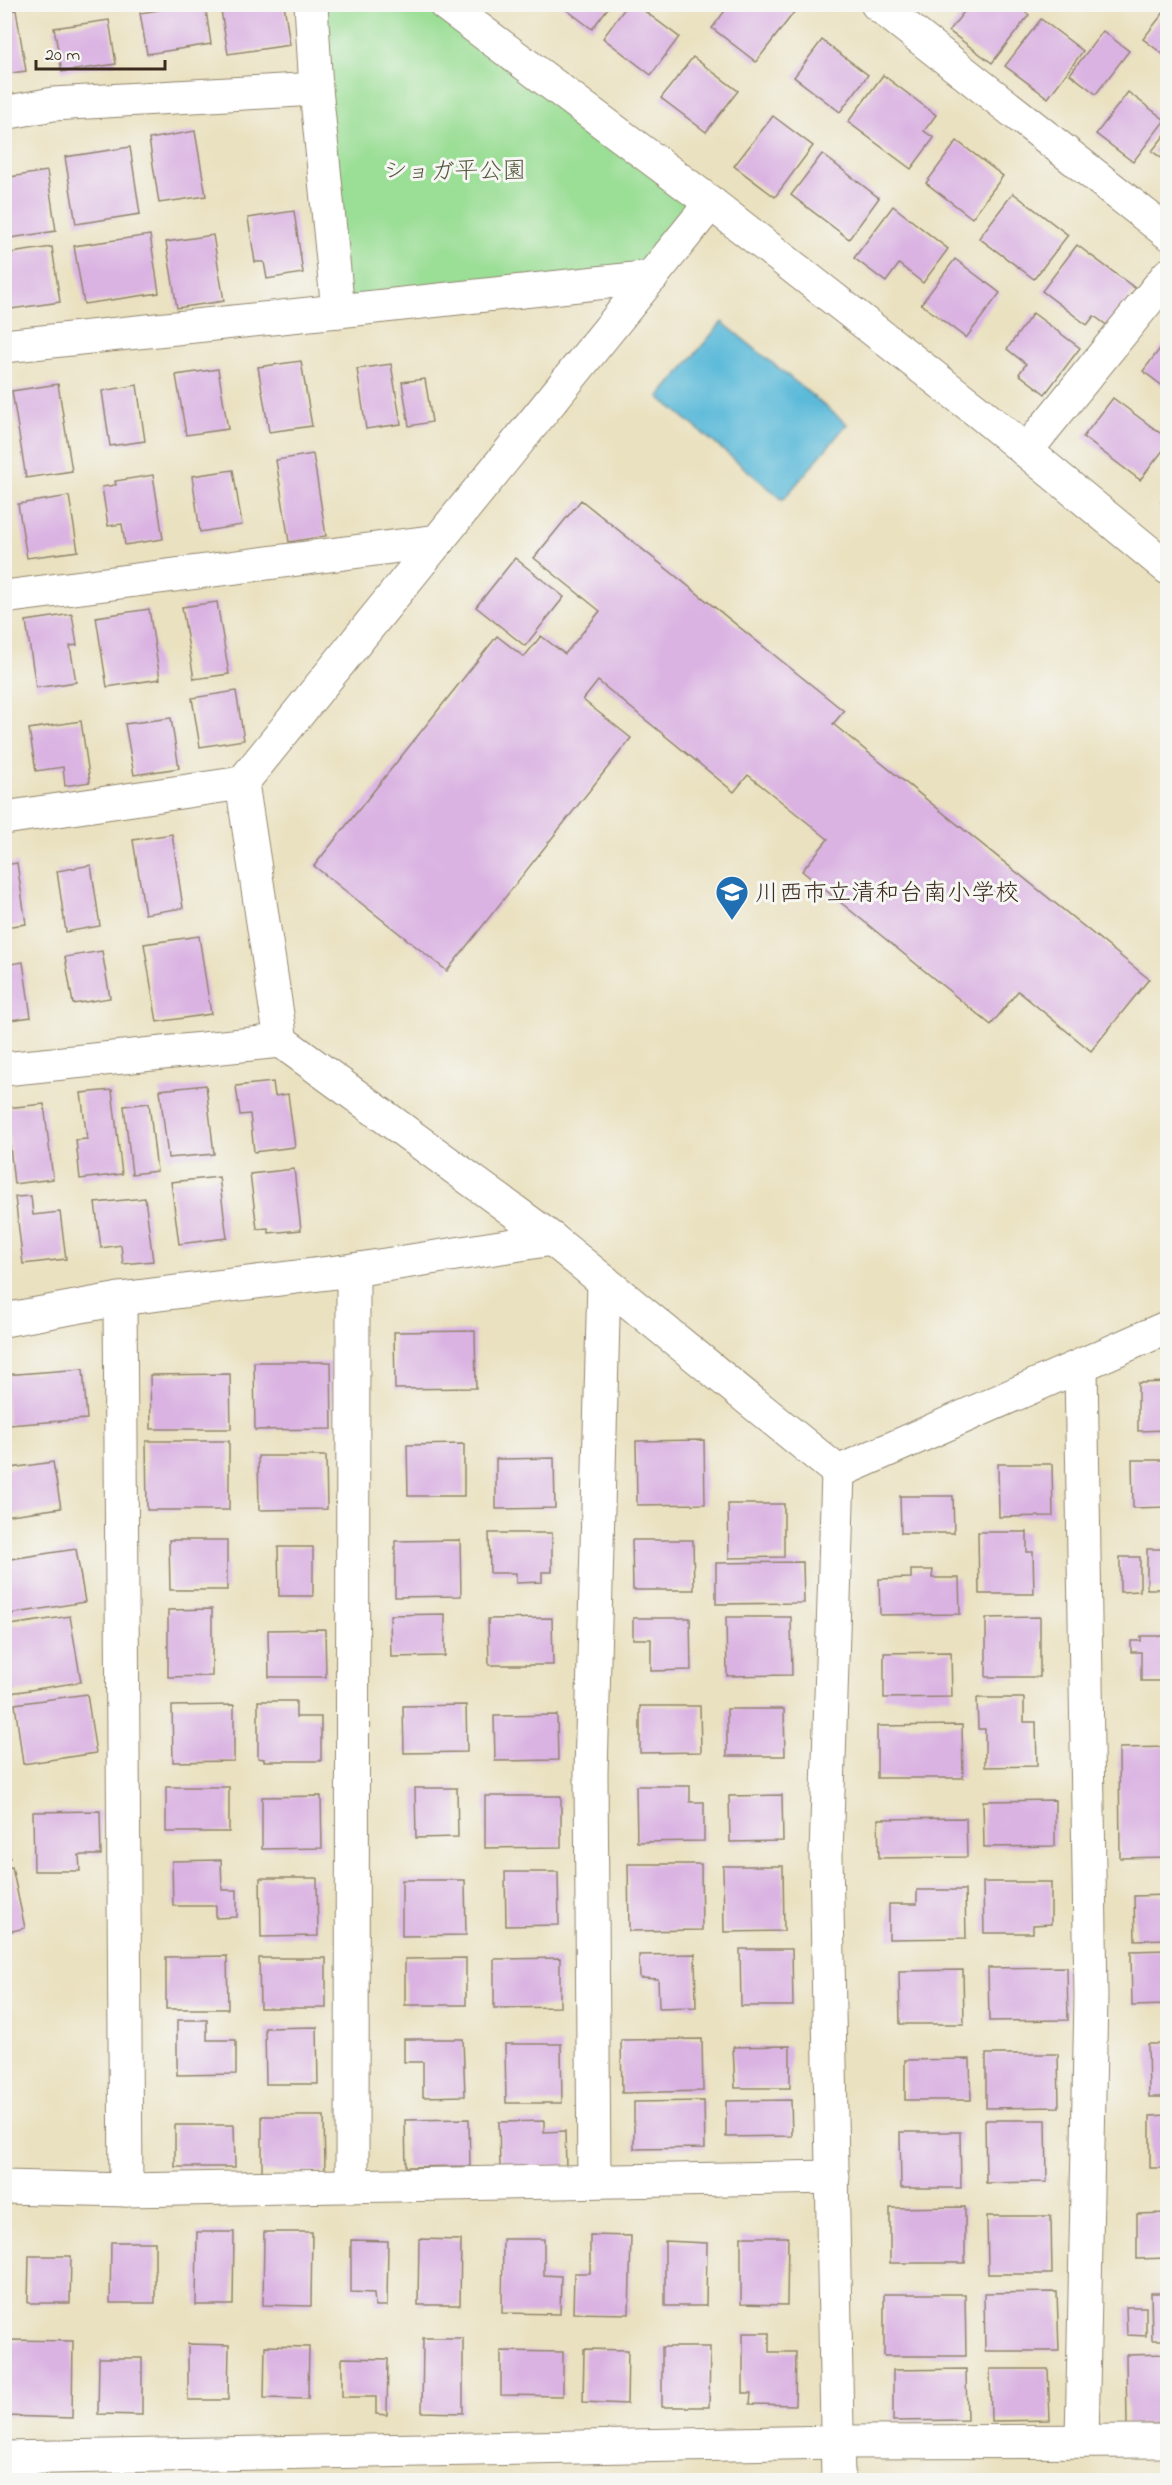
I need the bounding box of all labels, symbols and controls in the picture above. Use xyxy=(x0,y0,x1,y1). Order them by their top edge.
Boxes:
scale bar xyxy=(36,33,165,71)
text: 20 m xyxy=(45,43,80,69)
park label: ショガ平公園 xyxy=(383,155,527,190)
school or university icon: 川西市立清和台南小学校 xyxy=(714,874,750,921)
place label: 川西市立清和台南小学校 xyxy=(755,877,1019,912)

